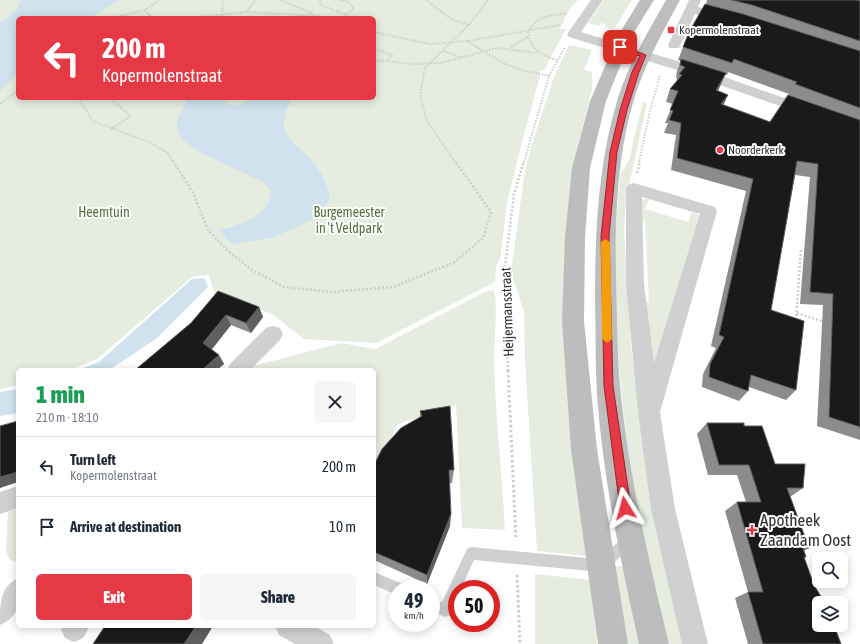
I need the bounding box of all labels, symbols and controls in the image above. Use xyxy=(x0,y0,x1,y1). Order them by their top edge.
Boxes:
place label: Kopermolenstraat xyxy=(679,23,760,37)
marker: Kopermolenstraat xyxy=(666,25,676,35)
pin xyxy=(603,30,637,64)
icon: left xyxy=(36,32,88,84)
text: 200 m xyxy=(102,32,165,64)
icon: arrive xyxy=(609,36,631,58)
text: Kopermolenstraat xyxy=(102,65,222,86)
place label: Noorderkerk xyxy=(728,143,785,157)
marker: Noorderkerk xyxy=(715,145,725,155)
park label: Heemtuin xyxy=(78,204,130,220)
park label: Burgemeester in 't Veldpark xyxy=(313,204,385,236)
street label: Heijermansstraat xyxy=(497,267,517,357)
text: 1 min xyxy=(36,381,85,408)
button: close xyxy=(314,381,356,423)
text: 210 m · 18:10 xyxy=(36,410,99,425)
text: Turn left xyxy=(70,451,116,468)
icon: left xyxy=(36,456,58,478)
text: 200 m xyxy=(322,458,356,475)
text: Kopermolenstraat xyxy=(70,468,157,483)
position arrow xyxy=(604,487,646,529)
place label: Apotheek Zaandam Oost xyxy=(760,510,851,550)
icon: arrive xyxy=(36,516,58,538)
text: Arrive at destination xyxy=(70,518,181,535)
text: 10 m xyxy=(329,518,356,535)
marker: Apotheek Zaandam Oost xyxy=(747,525,757,535)
map controls xyxy=(812,552,848,632)
button: search xyxy=(812,552,848,588)
button: Exit xyxy=(36,574,192,620)
button: Share xyxy=(200,574,356,620)
speed limit sign: 50 xyxy=(448,580,500,632)
text: 49 xyxy=(405,589,423,612)
button: layers xyxy=(812,596,848,632)
text: km/h xyxy=(404,610,424,621)

